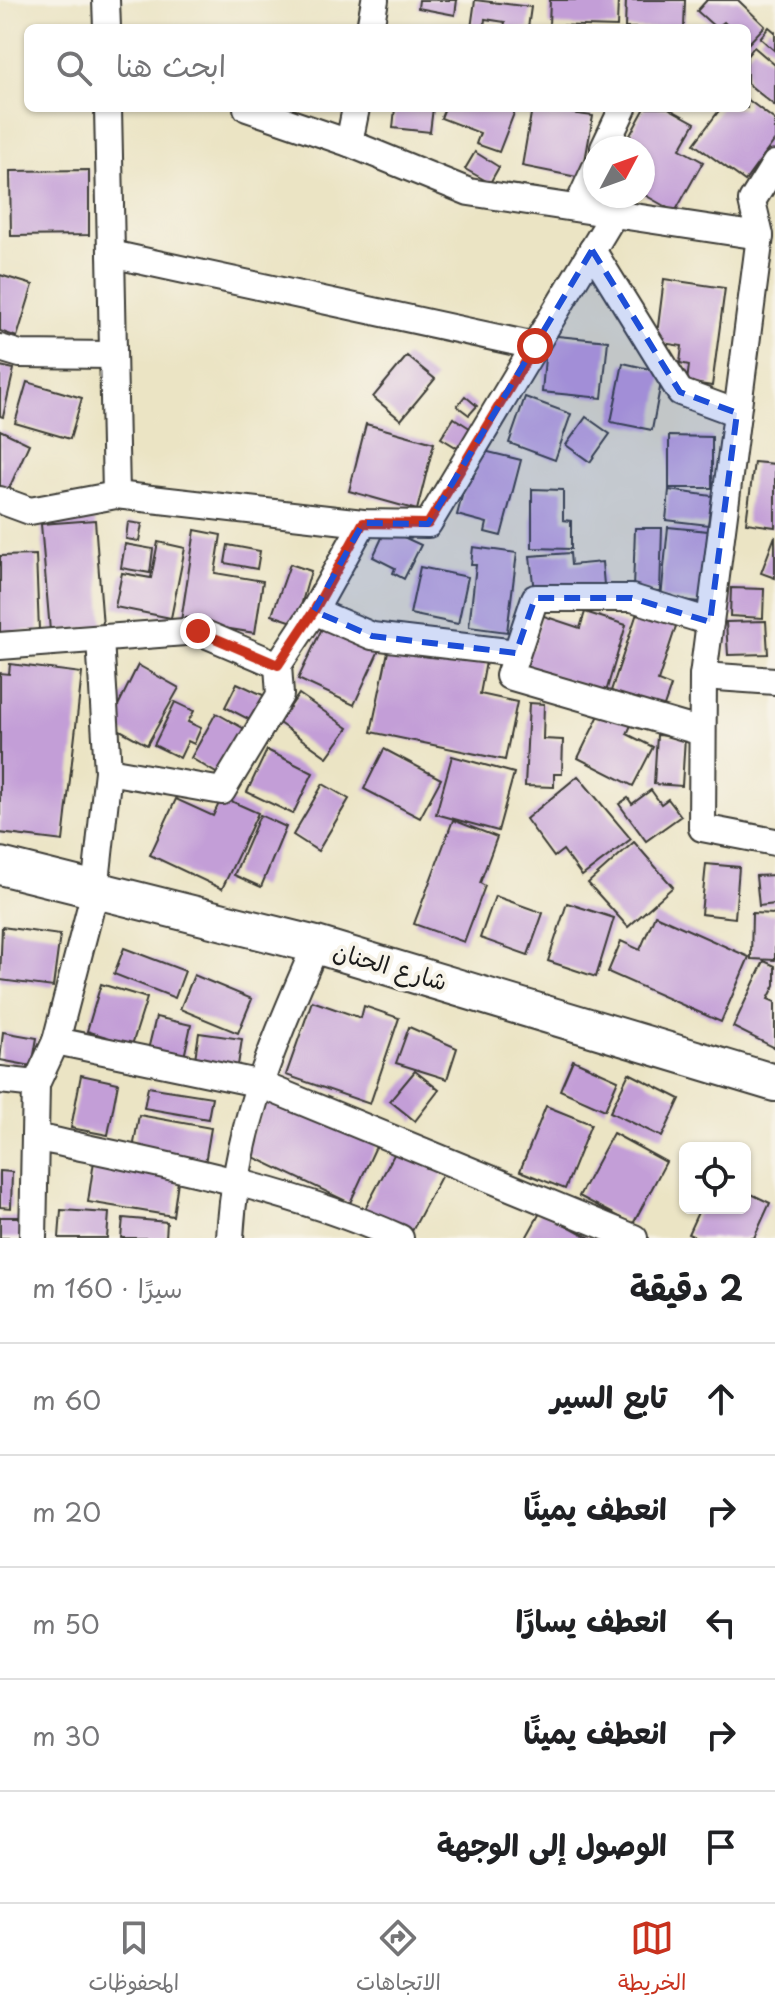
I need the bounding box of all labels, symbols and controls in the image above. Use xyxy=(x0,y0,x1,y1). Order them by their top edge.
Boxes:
search box xyxy=(24,24,751,112)
text: ابحث هنا xyxy=(116,42,226,87)
icon: search xyxy=(52,46,96,90)
north arrow xyxy=(583,136,655,208)
route start xyxy=(517,328,553,364)
route end xyxy=(180,613,216,649)
street label: شارع الحنان xyxy=(329,932,452,999)
map controls xyxy=(679,1142,751,1214)
button: locate xyxy=(679,1142,751,1214)
text: 2 دقيقة xyxy=(630,1261,743,1313)
text: سيرًا · 160 m xyxy=(32,1268,183,1307)
text: تابع السير xyxy=(550,1373,667,1418)
icon: ahead xyxy=(699,1377,743,1421)
text: 60 m xyxy=(32,1380,101,1419)
text: انعطف يمينًا xyxy=(523,1485,667,1530)
icon: right xyxy=(699,1489,743,1533)
text: 20 m xyxy=(32,1492,101,1531)
text: انعطف يسارًا xyxy=(516,1597,667,1642)
icon: left xyxy=(699,1601,743,1645)
text: 50 m xyxy=(32,1604,100,1643)
text: انعطف يمينًا xyxy=(523,1709,667,1754)
icon: right xyxy=(699,1713,743,1757)
text: 30 m xyxy=(32,1716,100,1755)
text: الوصول إلى الوجهة xyxy=(437,1821,667,1866)
icon: arrive xyxy=(699,1825,743,1869)
tab: المحفوظات xyxy=(88,1916,179,2002)
tab: الاتجاهات xyxy=(356,1916,441,2002)
tab: الخريطة xyxy=(618,1916,687,2002)

